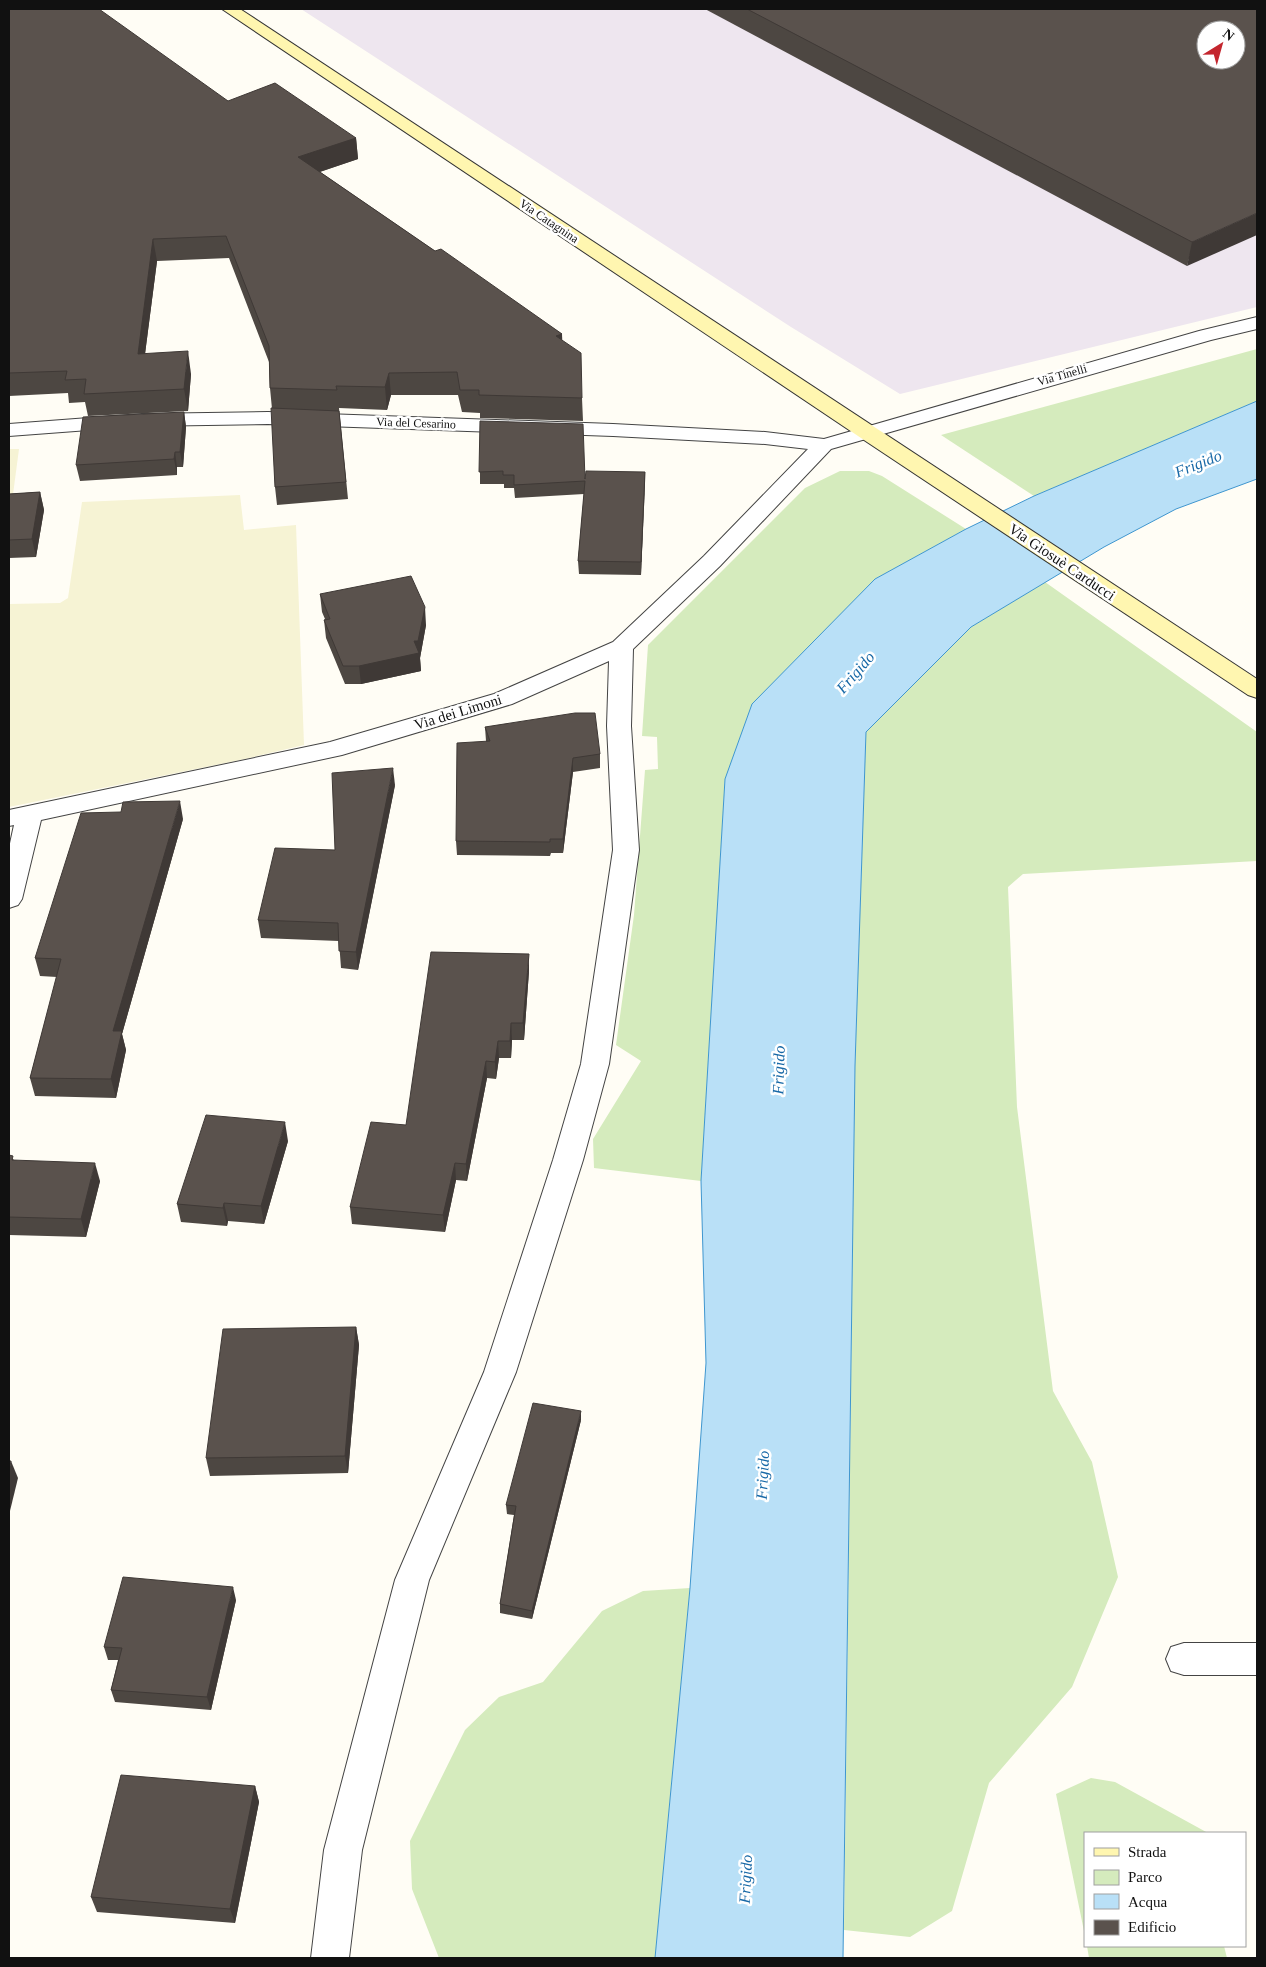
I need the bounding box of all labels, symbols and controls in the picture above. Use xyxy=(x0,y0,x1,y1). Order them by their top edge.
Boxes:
north arrow xyxy=(1196,20,1246,70)
text: N xyxy=(1220,26,1237,44)
street label: Via Catagnina xyxy=(517,196,582,246)
street label: Via Tinelli xyxy=(1036,361,1089,389)
street label: Via del Cesarino xyxy=(376,415,456,431)
water label: Frigido xyxy=(1171,446,1224,482)
street label: Via Giosuè Carducci xyxy=(1006,520,1118,604)
water label: Frigido xyxy=(832,648,879,698)
street label: Via dei Limoni xyxy=(412,691,504,733)
water label: Frigido xyxy=(769,1045,789,1096)
water label: Frigido xyxy=(753,1450,773,1501)
legend xyxy=(1084,1832,1246,1947)
text: Strada xyxy=(1128,1844,1167,1860)
water label: Frigido xyxy=(736,1854,756,1905)
text: Parco xyxy=(1128,1869,1162,1885)
text: Acqua xyxy=(1128,1894,1167,1910)
text: Edificio xyxy=(1128,1919,1176,1935)

